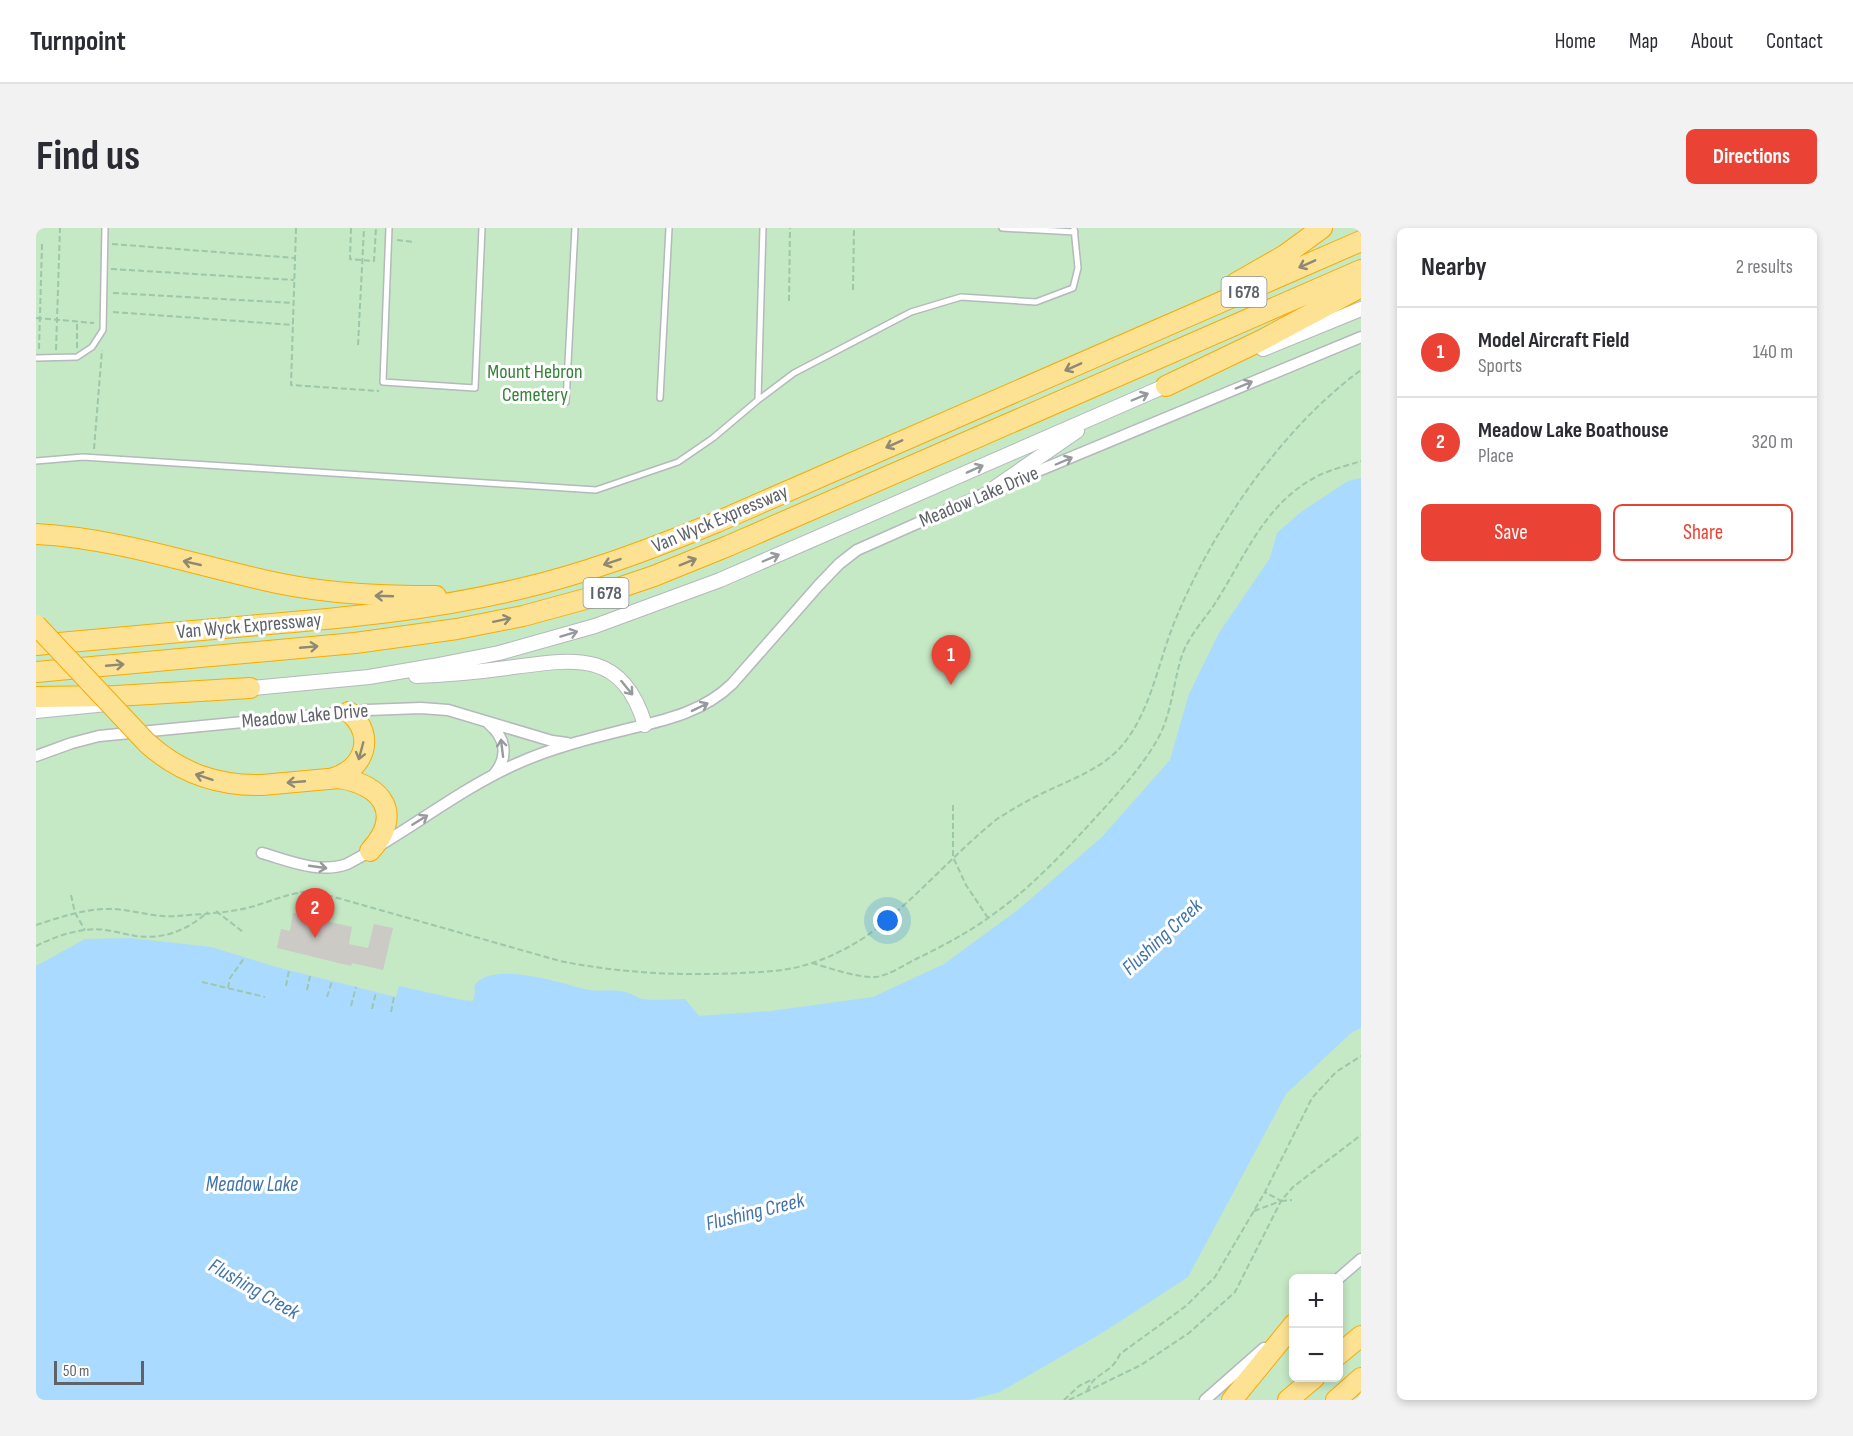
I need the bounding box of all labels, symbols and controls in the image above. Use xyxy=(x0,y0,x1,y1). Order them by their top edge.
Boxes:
text: Turnpoint xyxy=(30,25,126,58)
text: Home xyxy=(1555,29,1596,54)
text: Map xyxy=(1629,29,1658,54)
text: About xyxy=(1691,29,1733,54)
text: Contact xyxy=(1766,29,1823,54)
button: Directions xyxy=(1686,129,1817,184)
text: Find us xyxy=(36,131,140,182)
text: Nearby xyxy=(1421,252,1487,283)
text: 2 results xyxy=(1736,255,1793,279)
one-way arrow xyxy=(1299,259,1317,270)
road number: I 678 xyxy=(1222,277,1266,307)
text: Model Aircraft Field xyxy=(1478,327,1629,354)
text: 1 xyxy=(1437,340,1444,364)
text: 140 m xyxy=(1753,340,1793,364)
text: Sports xyxy=(1478,354,1522,378)
park label: Mount Hebron Cemetery xyxy=(487,360,583,407)
one-way arrow xyxy=(1064,361,1082,373)
one-way arrow xyxy=(1234,379,1252,390)
one-way arrow xyxy=(1130,391,1148,402)
text: Meadow Lake Boathouse xyxy=(1478,417,1669,444)
text: 2 xyxy=(1436,430,1445,454)
text: 320 m xyxy=(1751,430,1793,454)
one-way arrow xyxy=(885,439,903,451)
text: Place xyxy=(1478,444,1514,468)
one-way arrow xyxy=(1054,455,1072,466)
street label: Meadow Lake Drive xyxy=(916,461,1042,533)
one-way arrow xyxy=(965,463,983,474)
street label: Van Wyck Expressway xyxy=(649,480,792,558)
button: Save xyxy=(1421,504,1601,561)
button: Share xyxy=(1613,504,1793,561)
one-way arrow xyxy=(762,551,780,563)
one-way arrow xyxy=(679,556,697,567)
one-way arrow xyxy=(183,557,202,568)
one-way arrow xyxy=(603,558,622,569)
road number: I 678 xyxy=(584,578,628,608)
one-way arrow xyxy=(374,590,394,601)
street label: Van Wyck Expressway xyxy=(176,608,323,644)
one-way arrow xyxy=(493,614,512,626)
one-way arrow xyxy=(559,628,578,639)
pin: 1 xyxy=(932,636,970,685)
one-way arrow xyxy=(299,641,319,652)
one-way arrow xyxy=(105,659,125,670)
one-way arrow xyxy=(621,680,634,696)
street label: Meadow Lake Drive xyxy=(241,699,369,733)
one-way arrow xyxy=(691,700,709,712)
one-way arrow xyxy=(496,739,507,758)
one-way arrow xyxy=(355,742,366,761)
one-way arrow xyxy=(195,771,214,782)
one-way arrow xyxy=(286,777,306,788)
one-way arrow xyxy=(411,814,428,826)
one-way arrow xyxy=(307,861,327,872)
pin: 2 xyxy=(296,888,334,938)
water label: Flushing Creek xyxy=(1117,893,1208,980)
your location xyxy=(873,906,902,935)
water label: Meadow Lake xyxy=(206,1172,298,1197)
water label: Flushing Creek xyxy=(703,1187,808,1236)
water label: Flushing Creek xyxy=(204,1253,305,1326)
map controls xyxy=(1289,1274,1343,1382)
button: + xyxy=(1289,1274,1343,1328)
button: − xyxy=(1289,1328,1343,1382)
scale bar xyxy=(54,1358,144,1386)
text: 50 m xyxy=(63,1362,89,1381)

